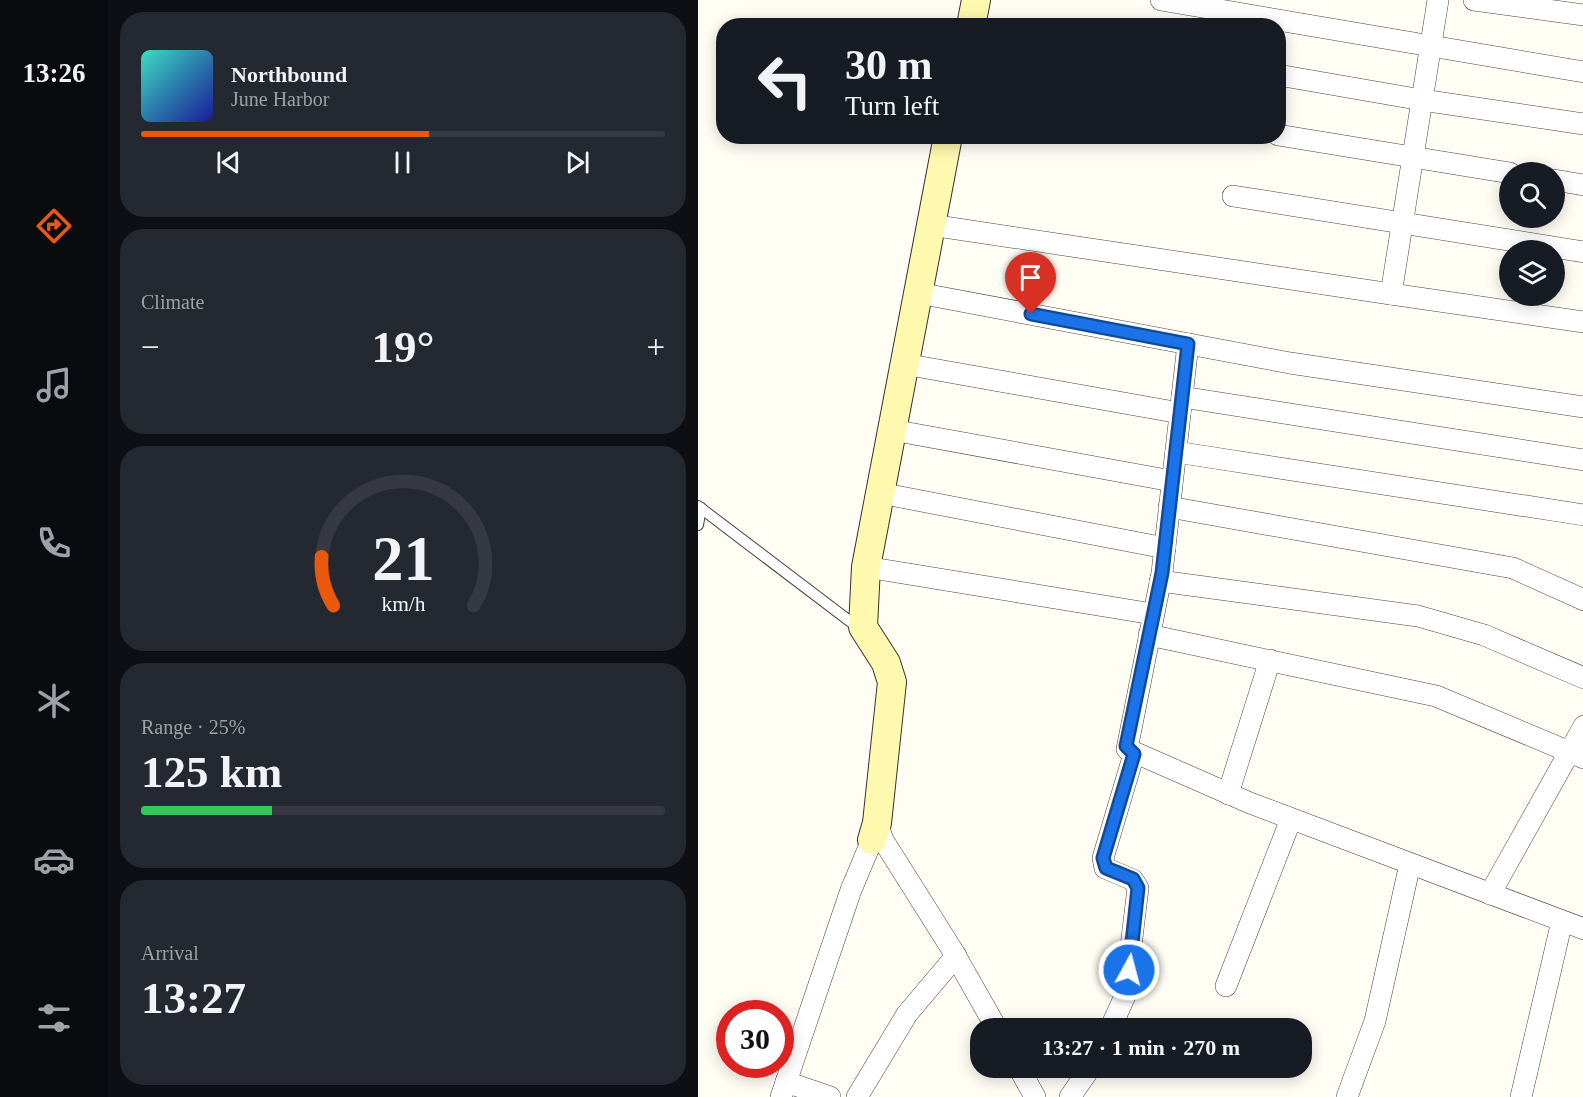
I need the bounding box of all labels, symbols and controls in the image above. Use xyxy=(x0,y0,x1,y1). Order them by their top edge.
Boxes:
icon: left xyxy=(746,42,824,120)
text: 30 m xyxy=(845,42,933,88)
text: 13:26 xyxy=(23,58,86,88)
text: Northbound xyxy=(231,62,347,87)
text: June Harbor xyxy=(231,88,329,110)
text: Turn left xyxy=(845,91,939,121)
icon: previous xyxy=(212,146,245,179)
icon: pause xyxy=(386,146,419,179)
icon: next xyxy=(561,146,594,179)
map controls xyxy=(1499,162,1565,306)
button: search xyxy=(1499,162,1565,228)
icon: directions xyxy=(33,205,75,247)
button: layers xyxy=(1499,240,1565,306)
pin xyxy=(1005,252,1056,314)
icon: arrive xyxy=(1014,261,1047,294)
text: Climate xyxy=(141,291,204,313)
text: 19° xyxy=(372,322,435,372)
text: − xyxy=(141,329,160,365)
text: + xyxy=(646,329,665,365)
icon: music xyxy=(33,364,75,406)
icon: phone xyxy=(33,522,75,564)
text: 21 xyxy=(372,524,434,593)
text: km/h xyxy=(381,592,425,616)
icon: climate xyxy=(33,680,75,722)
text: Range · 25% xyxy=(141,716,245,738)
text: 125 km xyxy=(141,747,282,797)
icon: car xyxy=(33,839,75,881)
position arrow xyxy=(1097,938,1161,1002)
text: Arrival xyxy=(141,942,199,964)
text: 13:27 xyxy=(141,973,246,1023)
icon: filters xyxy=(33,997,75,1039)
speed limit sign: 30 xyxy=(716,1000,794,1078)
text: 13:27 · 1 min · 270 m xyxy=(1042,1035,1240,1060)

